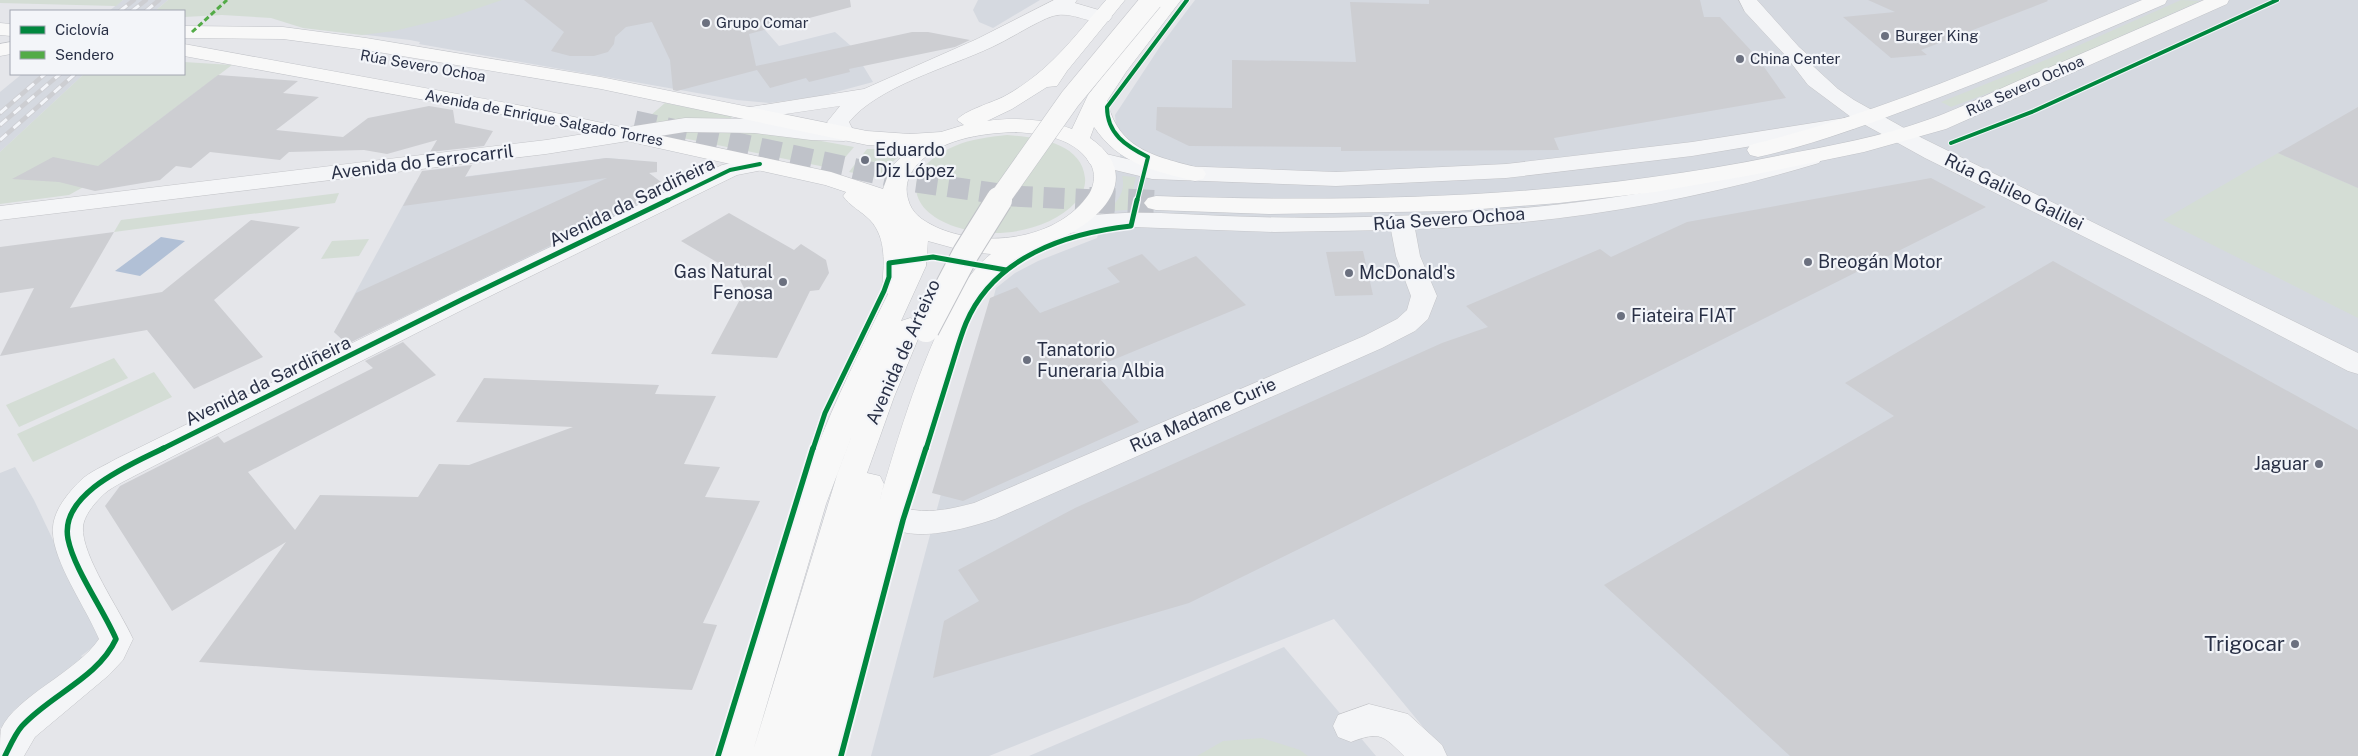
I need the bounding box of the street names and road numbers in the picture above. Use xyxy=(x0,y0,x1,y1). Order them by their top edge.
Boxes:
street label: Rúa Severo Ochoa xyxy=(359,46,487,85)
street label: Rúa Severo Ochoa xyxy=(1963,52,2086,119)
street label: Avenida de Enrique Salgado Torres xyxy=(424,86,665,149)
street label: Avenida do Ferrocarril xyxy=(329,140,515,183)
street label: Rúa Galileo Galilei xyxy=(1941,149,2087,234)
street label: Avenida da Sardiñeira xyxy=(546,152,718,251)
street label: Rúa Severo Ochoa xyxy=(1372,203,1526,234)
street label: Avenida de Arteixo xyxy=(861,276,944,428)
street label: Avenida da Sardiñeira xyxy=(182,331,354,430)
street label: Rúa Madame Curie xyxy=(1126,373,1279,456)

